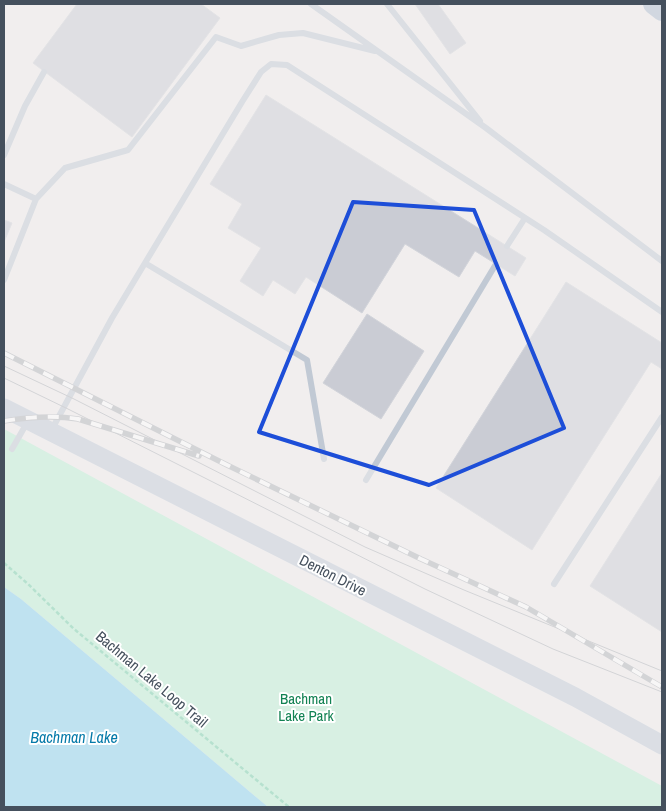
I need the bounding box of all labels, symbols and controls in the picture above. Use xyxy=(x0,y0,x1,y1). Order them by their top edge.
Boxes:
street label: Denton Drive xyxy=(296,549,370,601)
street label: Bachman Lake Loop Trail xyxy=(92,626,212,732)
park label: Bachman Lake Park xyxy=(278,688,335,726)
water label: Bachman Lake xyxy=(30,726,118,748)

